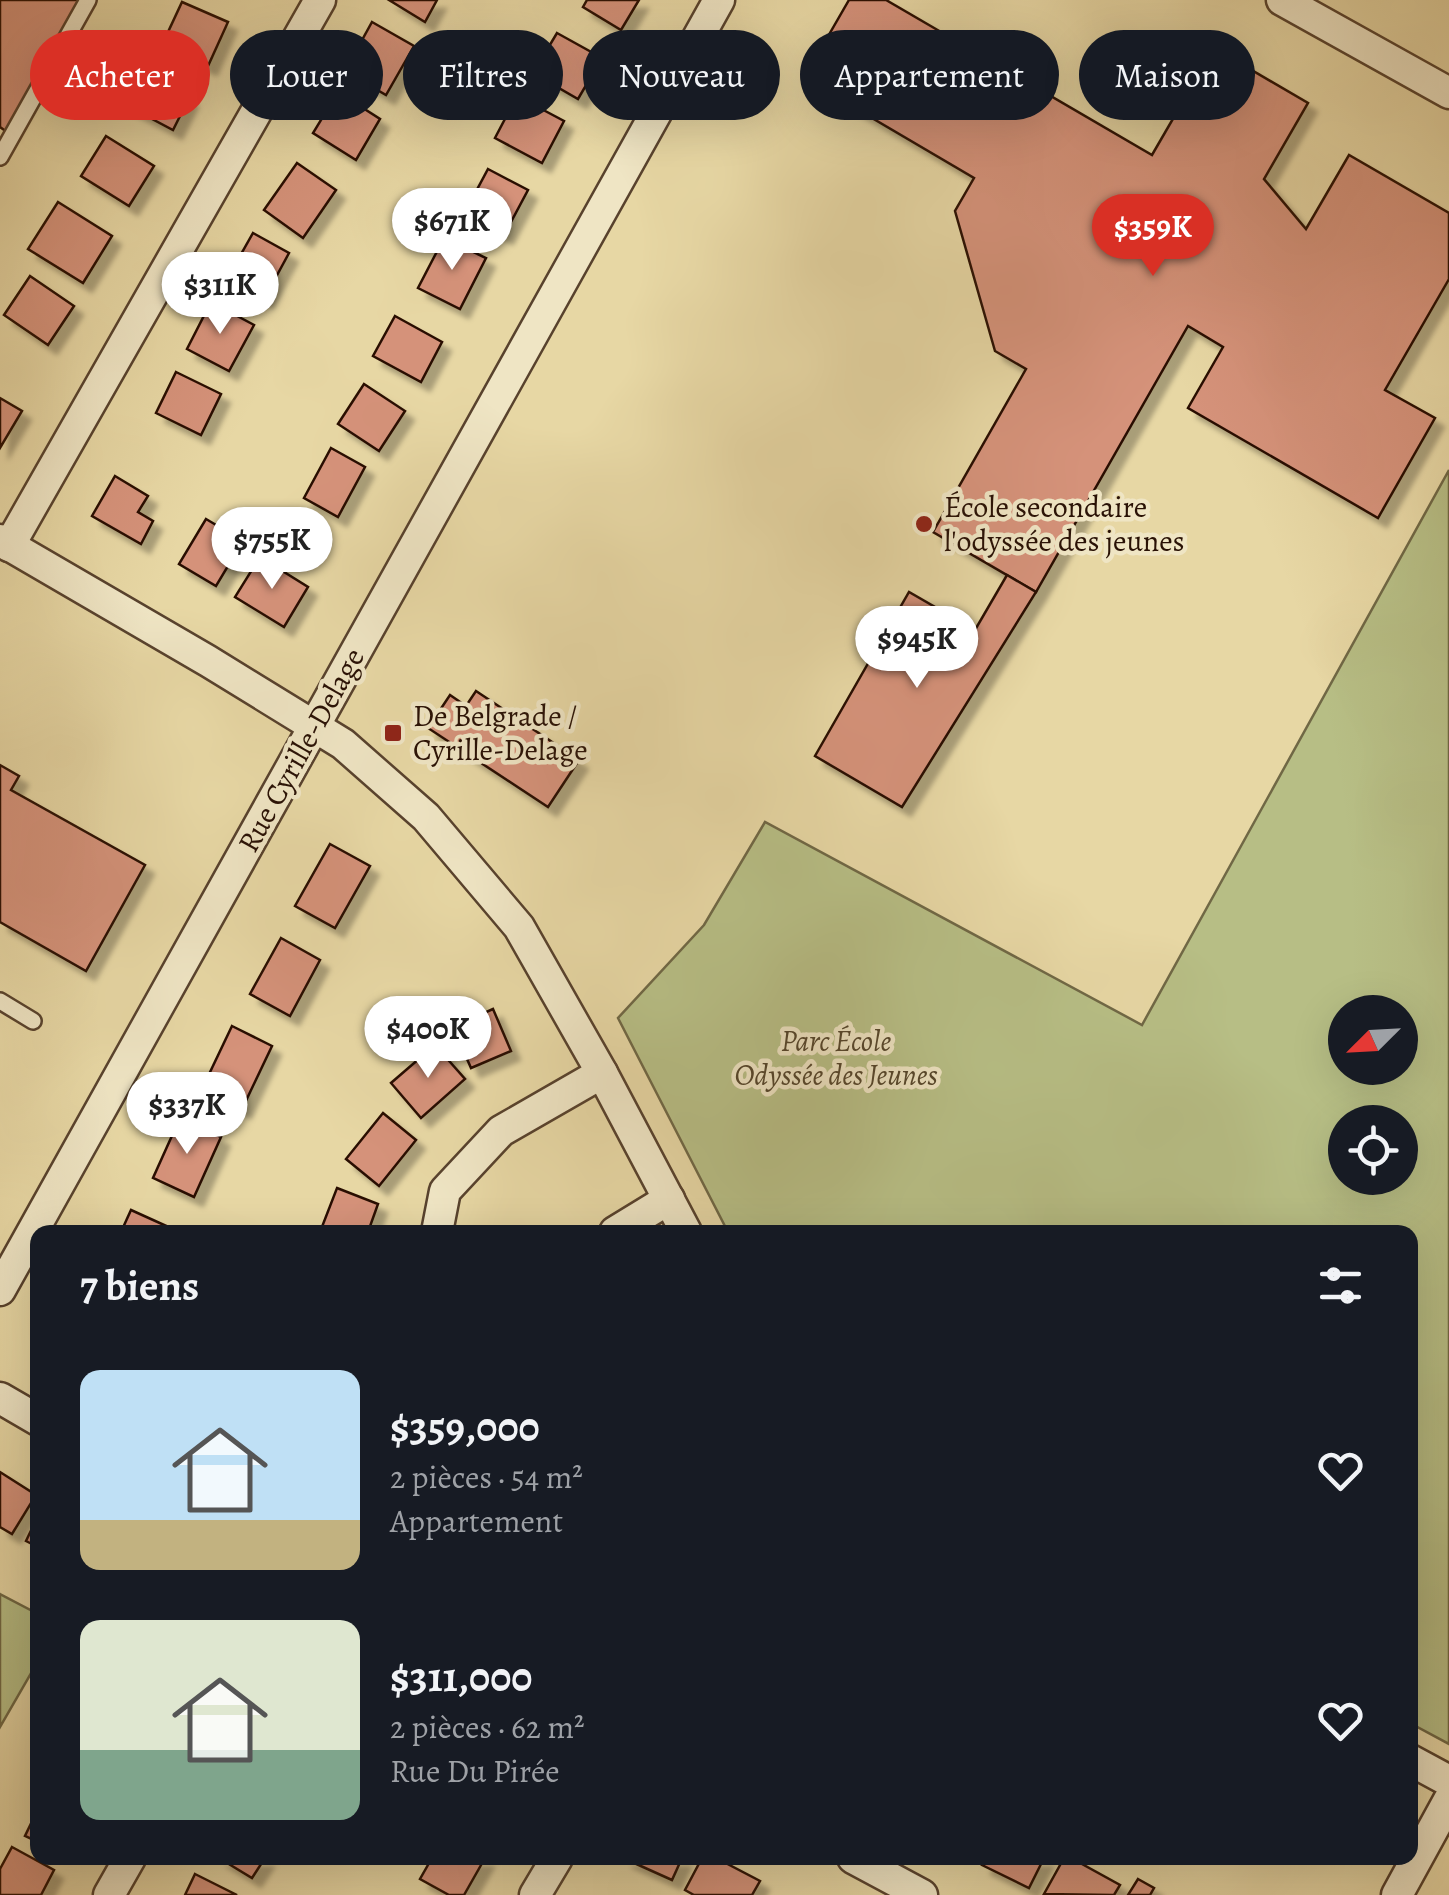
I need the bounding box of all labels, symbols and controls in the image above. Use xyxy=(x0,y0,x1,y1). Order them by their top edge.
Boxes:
chip: Acheter xyxy=(30,30,210,120)
chip: Louer xyxy=(230,30,383,120)
chip: Filtres xyxy=(403,30,563,120)
chip: Nouveau xyxy=(583,30,780,120)
chip: Appartement xyxy=(800,30,1059,120)
chip: Maison xyxy=(1079,30,1255,120)
pin: $671K xyxy=(382,188,522,273)
pin: $359K xyxy=(1083,194,1223,279)
text: $671K xyxy=(414,198,490,242)
text: $359K xyxy=(1114,204,1192,248)
pin: $311K xyxy=(150,252,290,337)
text: $311K xyxy=(184,262,256,306)
place label: École secondaire l'odyssée des jeunes xyxy=(944,487,1185,561)
pin: $755K xyxy=(202,507,342,592)
marker: École secondaire l'odyssée des jeunes xyxy=(913,513,935,535)
text: $755K xyxy=(234,517,310,561)
pin: $945K xyxy=(847,606,987,691)
text: $945K xyxy=(877,616,957,660)
street label: Rue Cyrille-Delage xyxy=(228,641,374,859)
place label: De Belgrade / Cyrille-Delage xyxy=(413,696,588,770)
marker: De Belgrade / Cyrille-Delage xyxy=(382,722,404,744)
north arrow xyxy=(1328,995,1418,1085)
map controls xyxy=(1328,995,1418,1195)
pin: $400K xyxy=(358,996,498,1081)
text: $400K xyxy=(386,1006,470,1050)
park label: Parc École Odyssée des Jeunes xyxy=(734,1021,938,1095)
pin: $337K xyxy=(117,1072,257,1157)
text: $337K xyxy=(148,1082,226,1126)
button: locate xyxy=(1328,1105,1418,1195)
text: 7 biens xyxy=(80,1257,199,1314)
icon: filters xyxy=(1313,1258,1368,1313)
text: $359,000 xyxy=(390,1398,540,1455)
icon: home xyxy=(160,1410,280,1530)
icon: heart xyxy=(1313,1443,1368,1498)
text: 2 pièces · 54 m² xyxy=(390,1455,583,1499)
text: Appartement xyxy=(390,1499,563,1543)
text: $311,000 xyxy=(390,1648,532,1705)
icon: home xyxy=(160,1660,280,1780)
icon: heart xyxy=(1313,1693,1368,1748)
text: 2 pièces · 62 m² xyxy=(390,1705,585,1749)
text: Rue Du Pirée xyxy=(390,1749,560,1793)

